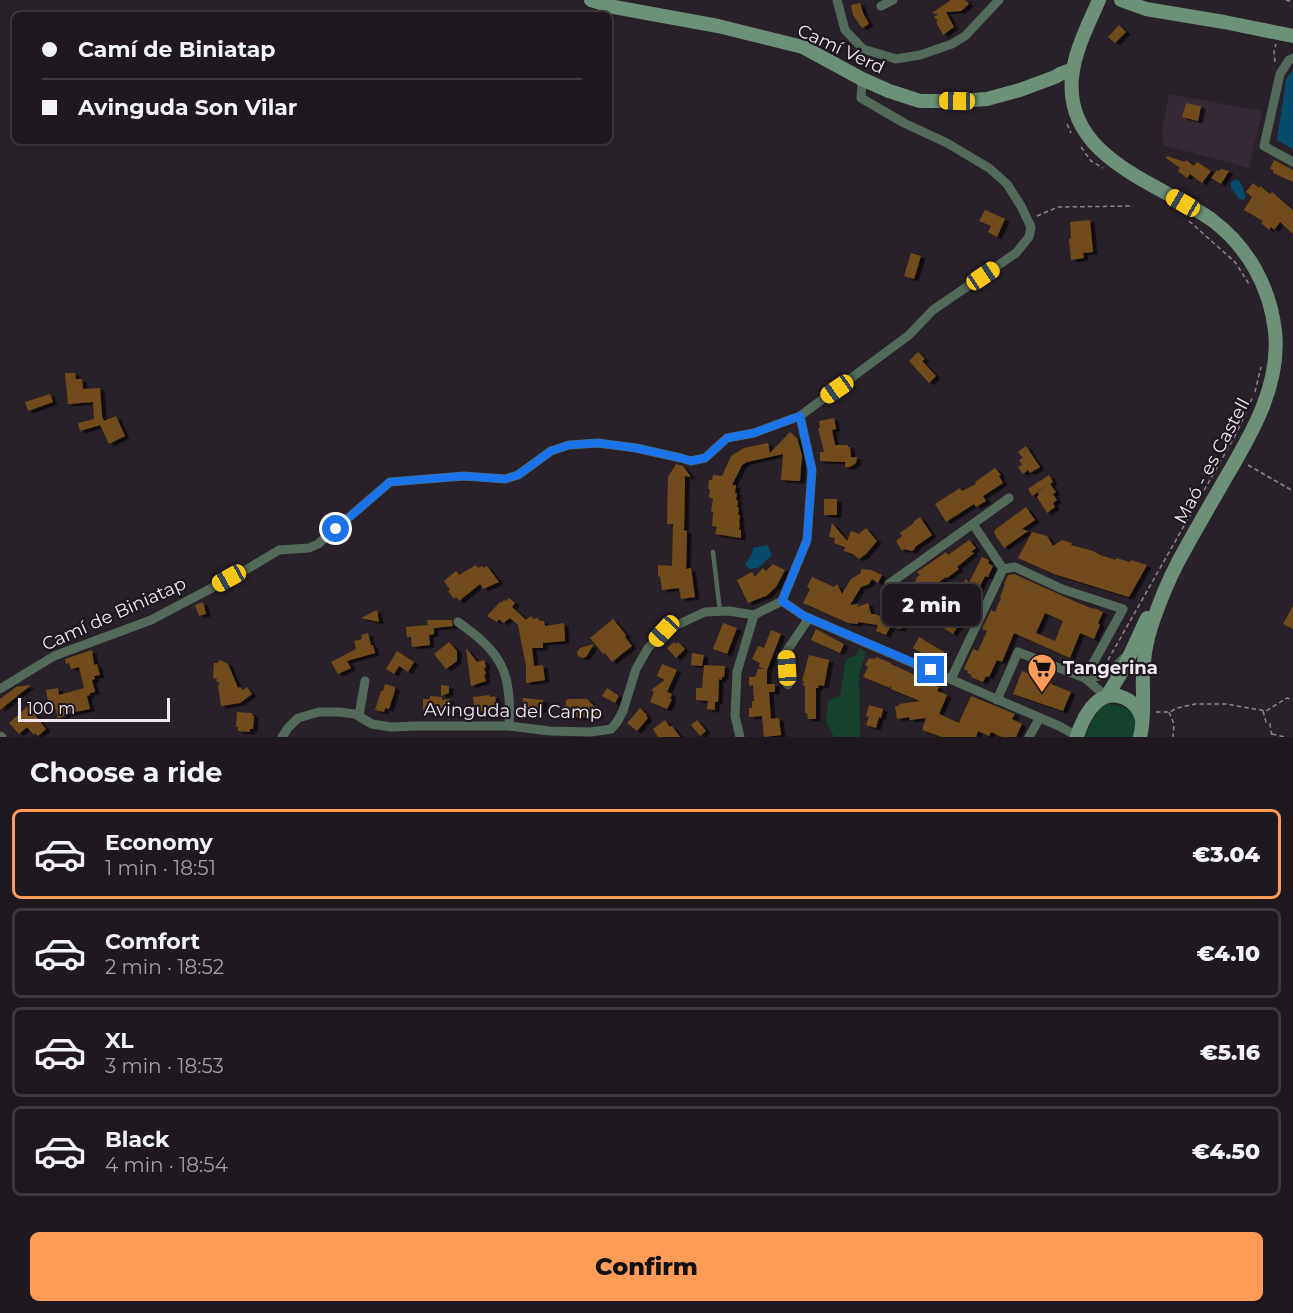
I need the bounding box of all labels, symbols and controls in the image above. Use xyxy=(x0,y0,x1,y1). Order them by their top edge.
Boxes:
street label: Camí Verd xyxy=(794,19,888,79)
text: Camí de Biniatap xyxy=(78,36,275,63)
car xyxy=(939,92,975,110)
text: Avinguda Son Vilar xyxy=(78,94,297,121)
car xyxy=(1163,186,1203,220)
car xyxy=(963,258,1003,294)
car xyxy=(817,371,857,407)
street label: Maó - es Castell xyxy=(1170,394,1254,528)
route start xyxy=(322,515,349,542)
car xyxy=(209,561,249,595)
street label: Camí de Biniatap xyxy=(38,572,190,656)
callout: 2 min xyxy=(882,583,980,625)
text: 2 min xyxy=(902,593,961,617)
car xyxy=(645,612,683,650)
car xyxy=(777,650,797,686)
supermarket icon: Tangerina xyxy=(1026,652,1058,694)
route end xyxy=(917,656,944,683)
place label: Tangerina xyxy=(1063,657,1158,679)
scale bar xyxy=(18,695,170,722)
street label: Avinguda del Camp xyxy=(424,698,602,724)
text: 100 m xyxy=(27,699,75,718)
text: Choose a ride xyxy=(30,756,222,789)
icon: car xyxy=(33,827,87,881)
text: Economy xyxy=(105,829,213,856)
text: €3.04 xyxy=(1192,841,1260,868)
text: 1 min · 18:51 xyxy=(105,856,216,880)
icon: car xyxy=(33,926,87,980)
text: Comfort xyxy=(105,928,200,955)
text: €4.10 xyxy=(1196,940,1260,967)
text: 2 min · 18:52 xyxy=(105,955,224,979)
icon: car xyxy=(33,1025,87,1079)
text: XL xyxy=(105,1027,134,1054)
text: €5.16 xyxy=(1200,1039,1260,1066)
text: 3 min · 18:53 xyxy=(105,1054,224,1078)
icon: car xyxy=(33,1124,87,1178)
text: Black xyxy=(105,1126,169,1153)
text: €4.50 xyxy=(1192,1138,1260,1165)
text: 4 min · 18:54 xyxy=(105,1153,228,1177)
button: Confirm xyxy=(30,1232,1263,1301)

